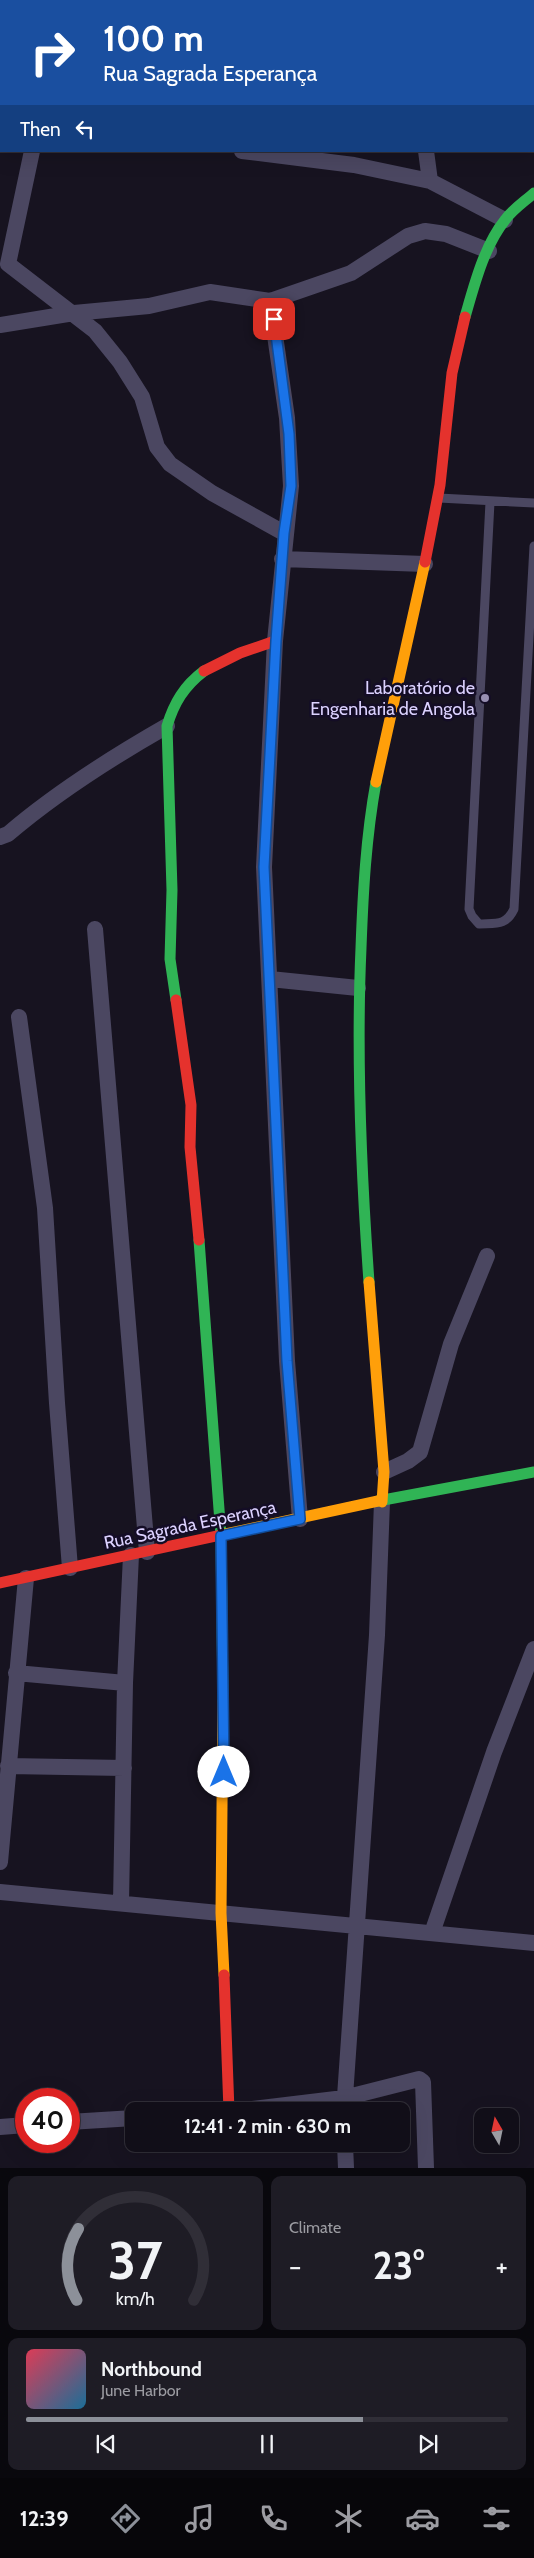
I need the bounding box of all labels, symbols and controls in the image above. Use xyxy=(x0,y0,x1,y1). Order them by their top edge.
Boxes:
text: 100 m xyxy=(103,17,204,60)
icon: right xyxy=(20,20,85,85)
text: Rua Sagrada Esperança xyxy=(103,60,317,87)
icon: left xyxy=(71,115,99,143)
text: Then xyxy=(20,118,61,141)
pin xyxy=(253,298,295,340)
icon: arrive xyxy=(260,305,288,333)
place label: Laboratório de Engenharia de Angola xyxy=(310,677,475,720)
marker: Laboratório de Engenharia de Angola xyxy=(479,692,491,704)
street label: Rua Sagrada Esperança xyxy=(102,1496,278,1554)
position arrow xyxy=(197,1745,249,1797)
speed limit sign: 40 xyxy=(15,2088,80,2153)
north arrow xyxy=(474,2108,519,2152)
map controls xyxy=(474,2108,519,2153)
text: 12:41 · 2 min · 630 m xyxy=(184,2115,351,2138)
text: Climate xyxy=(289,2218,341,2237)
text: 37 xyxy=(108,2229,163,2292)
text: 23° xyxy=(373,2242,424,2289)
text: − xyxy=(289,2249,301,2283)
text: + xyxy=(496,2249,508,2283)
text: km/h xyxy=(116,2288,155,2309)
text: Northbound xyxy=(101,2358,202,2381)
text: June Harbor xyxy=(101,2381,181,2400)
icon: previous xyxy=(92,2430,120,2458)
icon: pause xyxy=(253,2430,281,2458)
icon: next xyxy=(414,2430,442,2458)
icon: directions xyxy=(108,2501,143,2536)
icon: music xyxy=(182,2501,217,2536)
icon: phone xyxy=(256,2501,291,2536)
icon: climate xyxy=(331,2501,366,2536)
icon: car xyxy=(405,2501,440,2536)
icon: filters xyxy=(479,2501,514,2536)
text: 12:39 xyxy=(20,2505,69,2532)

